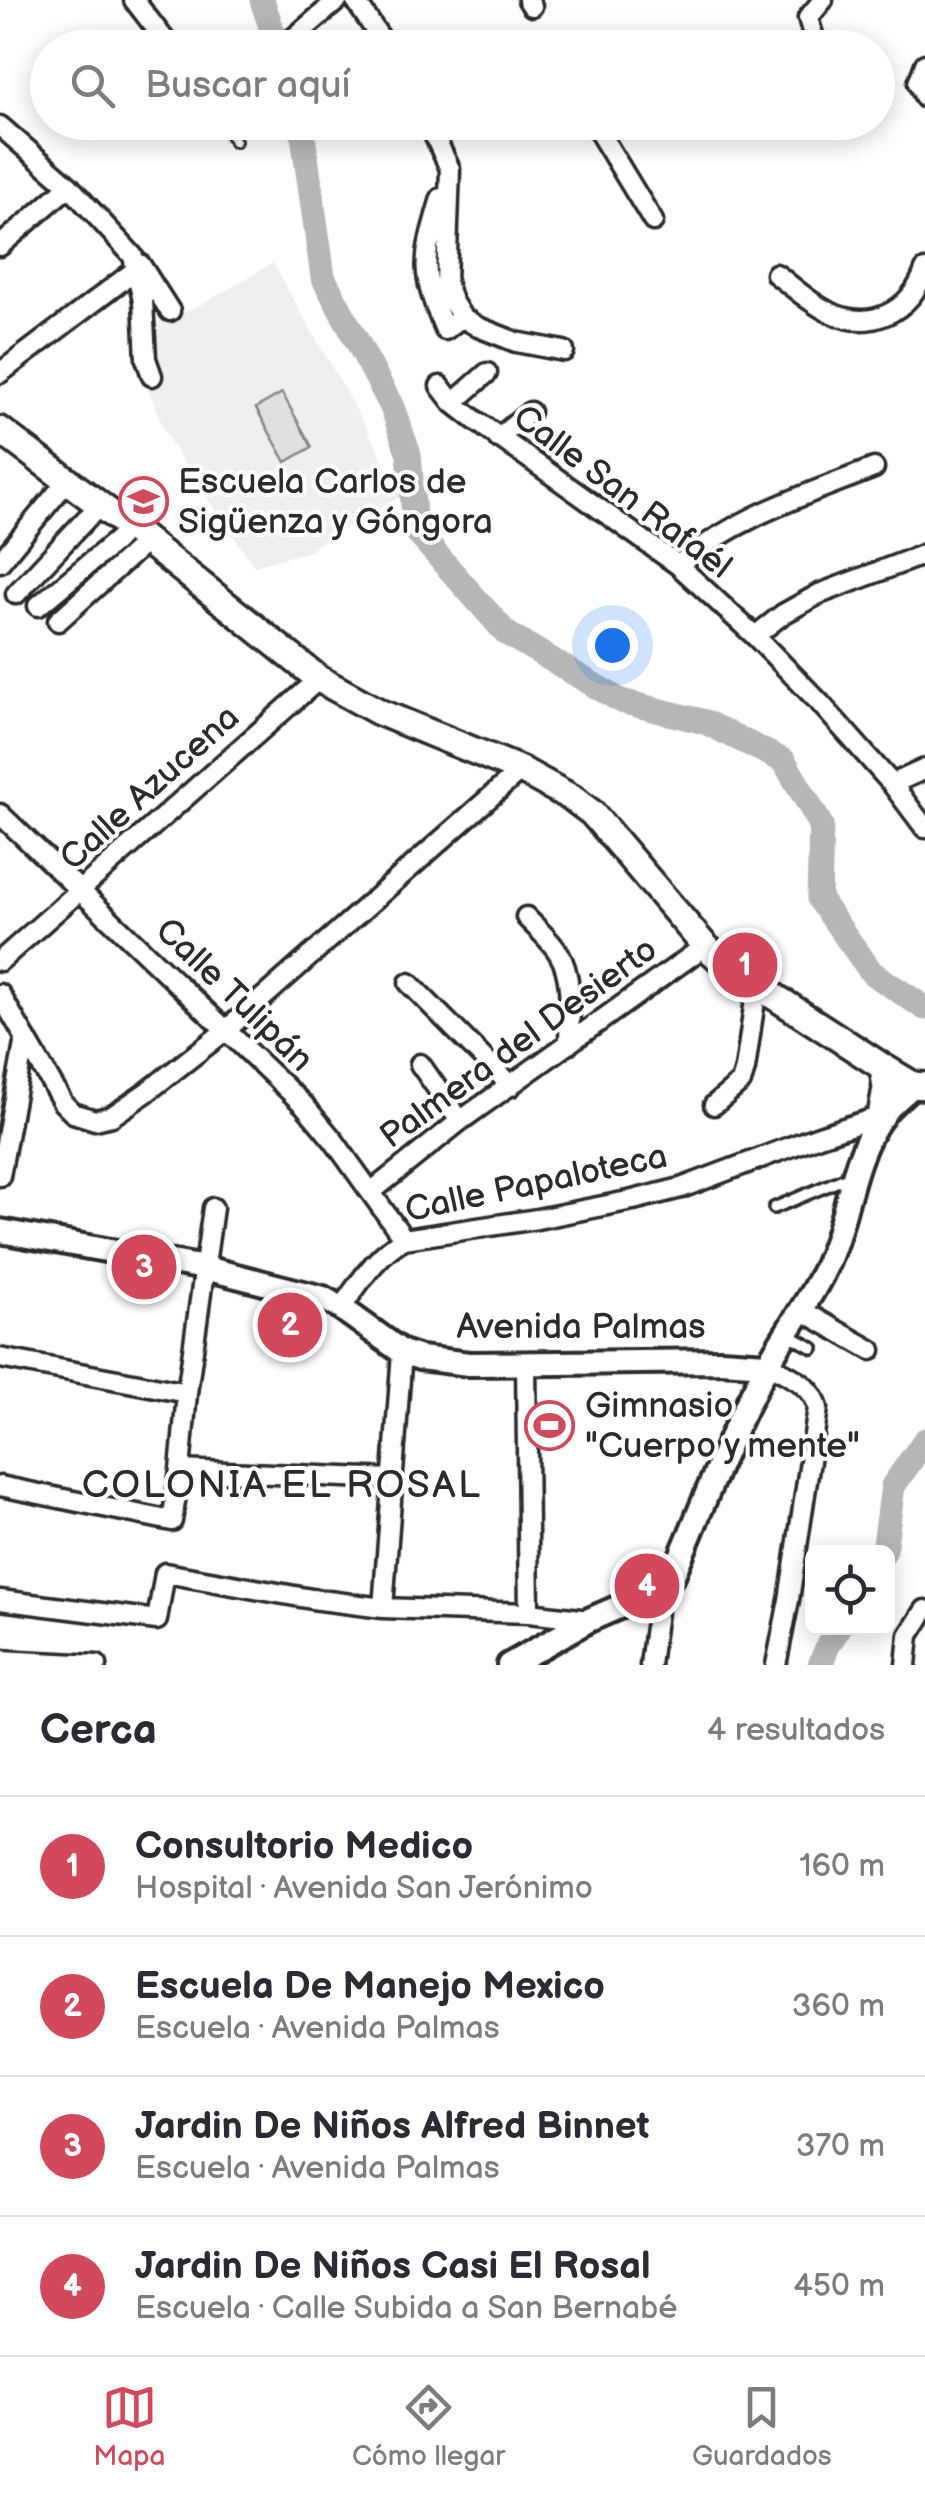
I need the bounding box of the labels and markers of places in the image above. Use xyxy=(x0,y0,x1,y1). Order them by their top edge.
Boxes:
place label: Escuela Carlos de Sigüenza y Góngora xyxy=(178,461,493,544)
school or university icon: Escuela Carlos de Sigüenza y Góngora xyxy=(117,475,169,527)
pin: 1 xyxy=(712,928,778,1002)
pin: 3 xyxy=(112,1230,176,1304)
pin: 2 xyxy=(258,1288,322,1362)
place label: Gimnasio "Cuerpo y mente" xyxy=(585,1385,860,1468)
sports icon: Gimnasio "Cuerpo y mente" xyxy=(524,1399,576,1451)
pin: 4 xyxy=(614,1548,680,1624)

